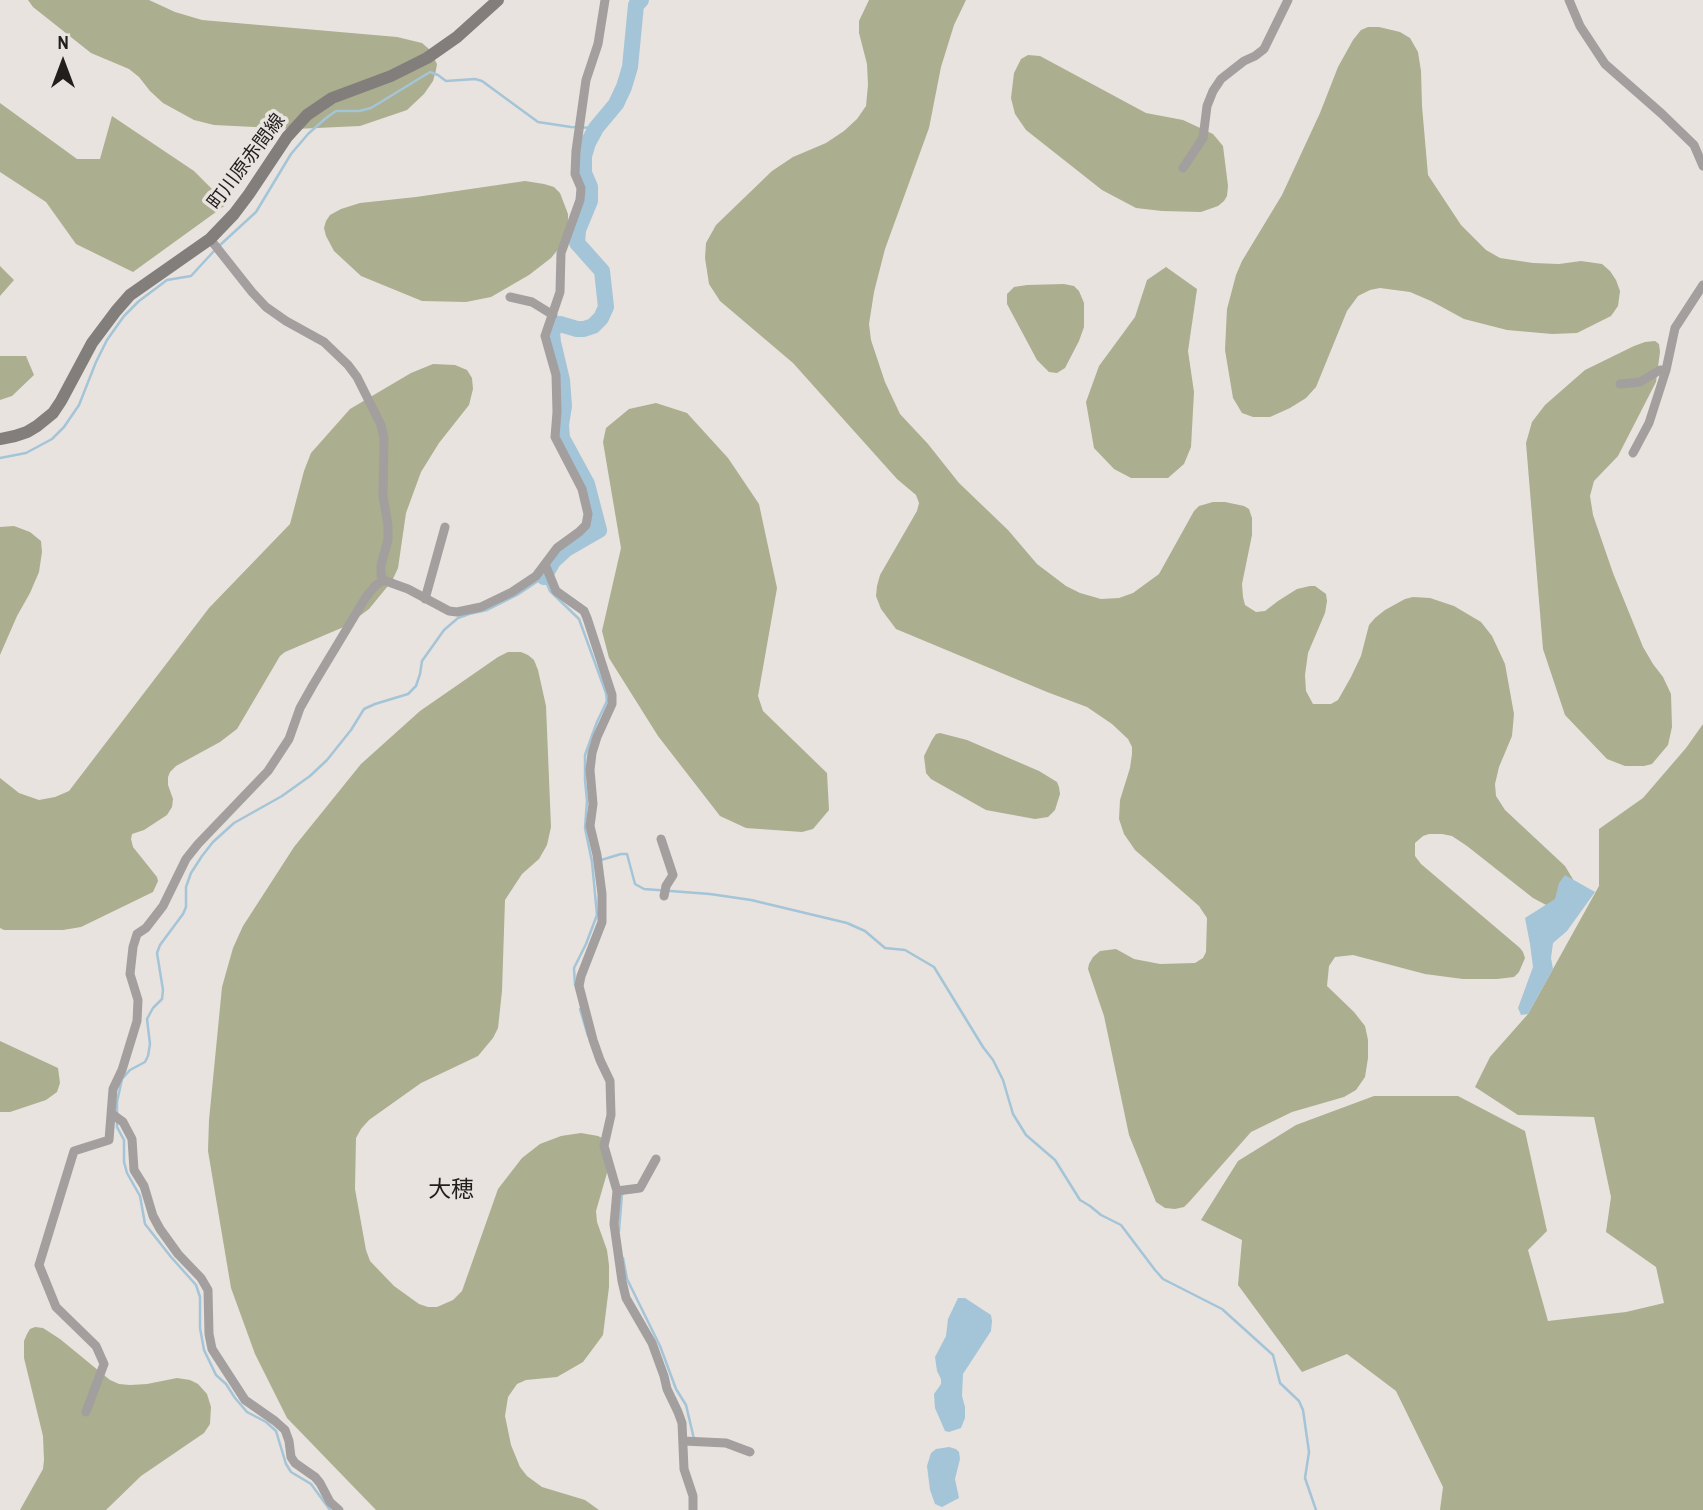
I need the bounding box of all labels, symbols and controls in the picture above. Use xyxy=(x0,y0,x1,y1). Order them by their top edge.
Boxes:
north arrow xyxy=(28,28,98,98)
text: N xyxy=(57,29,69,55)
street label: 町川原赤間線 xyxy=(204,110,290,214)
district label: 大穂 xyxy=(428,1177,474,1205)

